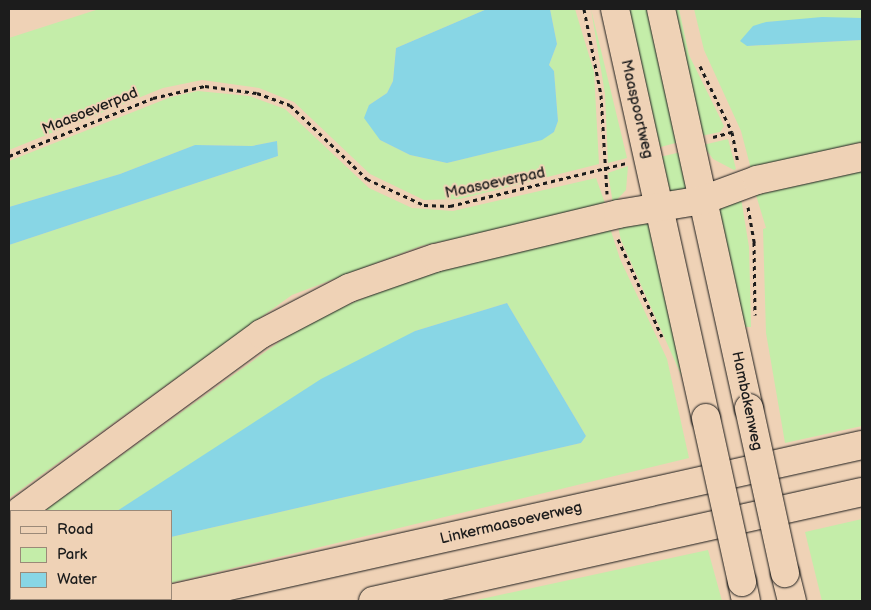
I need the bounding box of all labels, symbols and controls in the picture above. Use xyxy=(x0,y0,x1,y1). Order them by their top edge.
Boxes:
street label: Maaspoortweg xyxy=(617,58,657,160)
street label: Maasoeverpad xyxy=(39,84,141,138)
street label: Maasoeverpad xyxy=(443,164,547,202)
street label: Hambakenweg xyxy=(728,350,766,452)
street label: Linkermaasoeverweg xyxy=(438,498,584,548)
legend xyxy=(10,510,172,600)
text: Road xyxy=(57,520,93,539)
text: Park xyxy=(57,545,87,564)
text: Water xyxy=(57,570,97,589)

